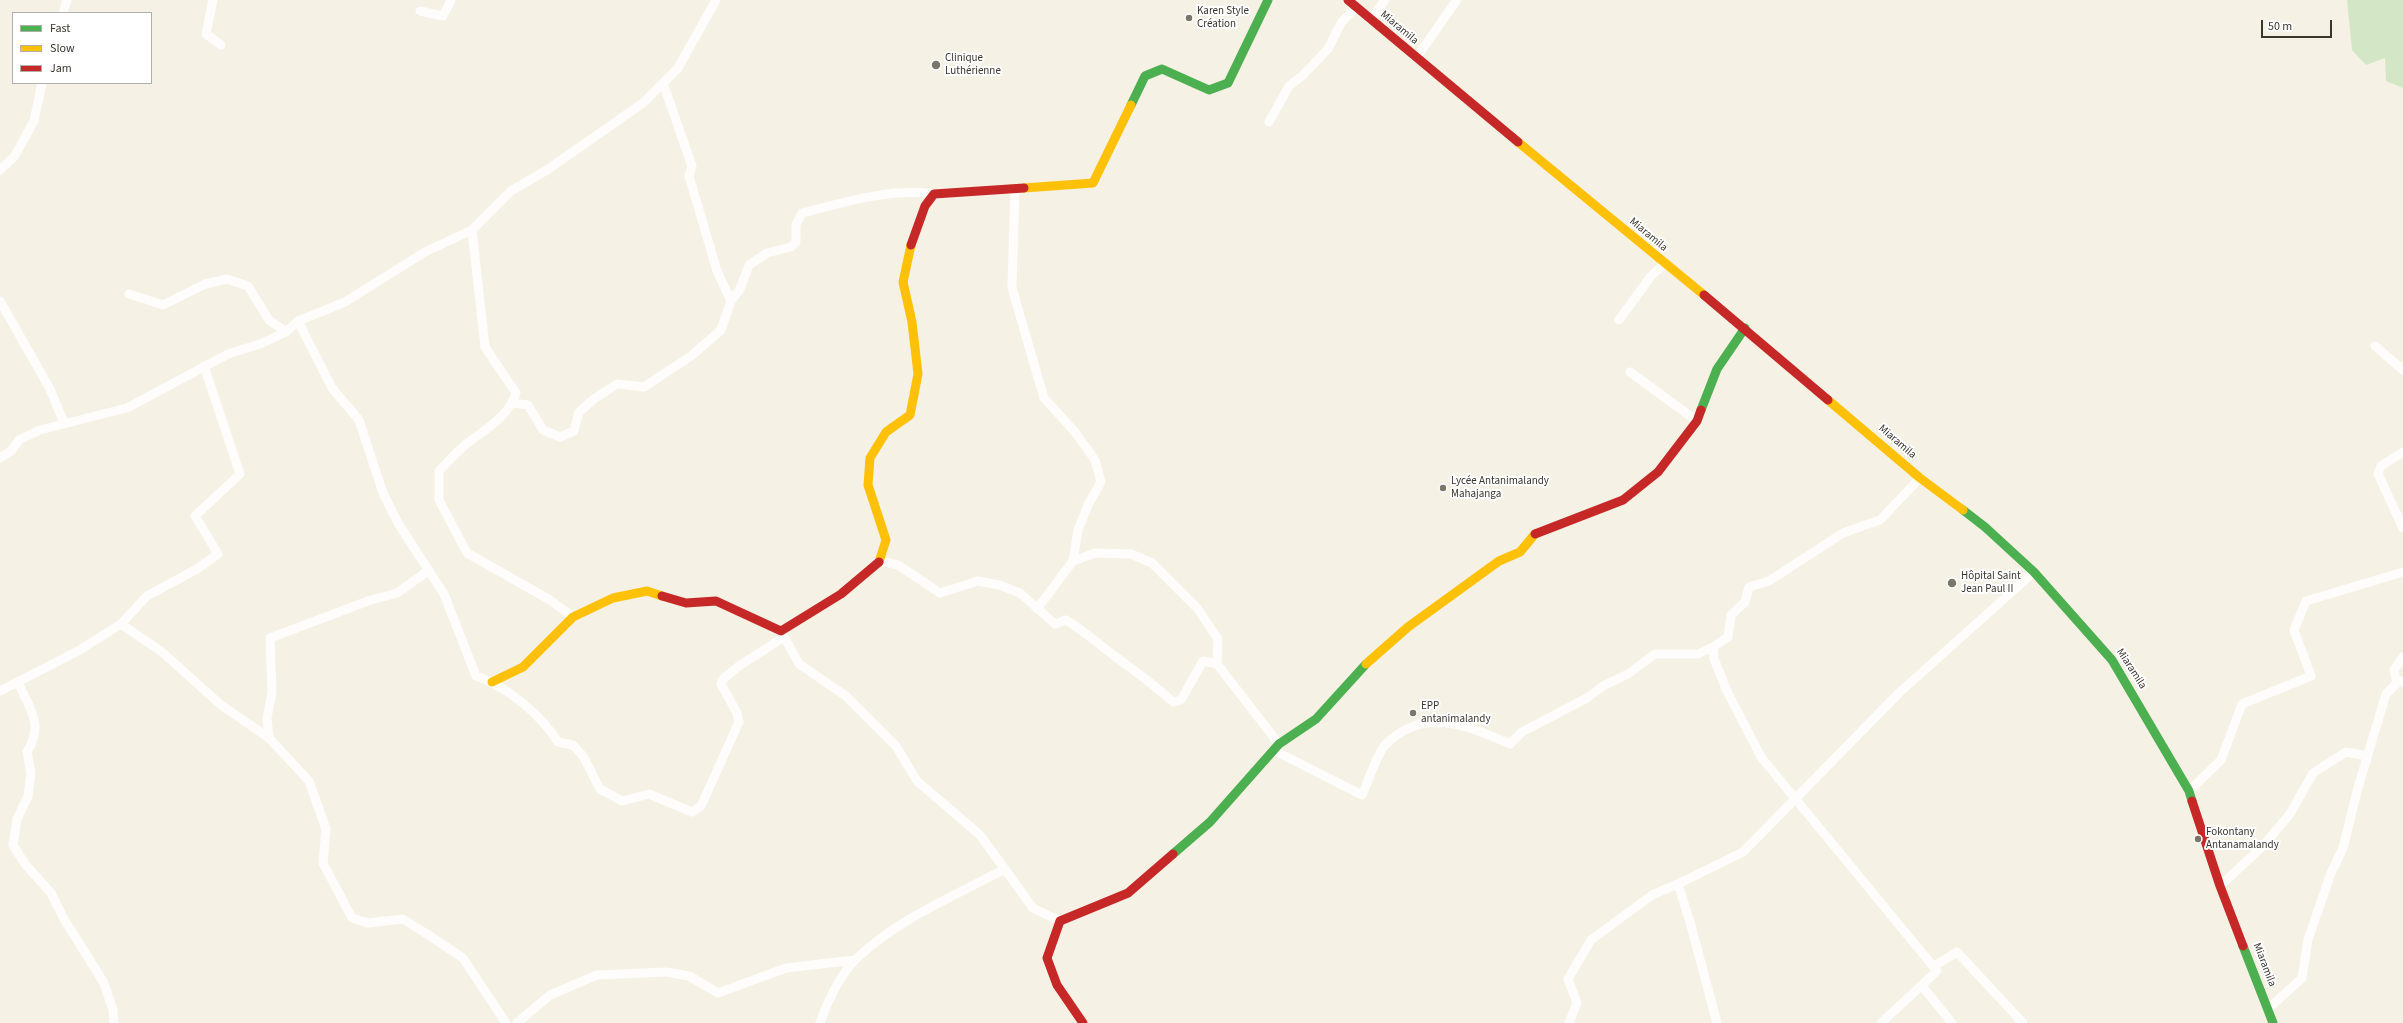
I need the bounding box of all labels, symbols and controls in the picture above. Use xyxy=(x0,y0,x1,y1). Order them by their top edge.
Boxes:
place label: Karen Style Création xyxy=(1197,5,1249,31)
street label: Miaramila xyxy=(1377,8,1421,48)
legend xyxy=(12,12,152,84)
scale bar xyxy=(2263,12,2334,38)
marker: Karen Style Création xyxy=(1184,13,1194,23)
text: 50 m xyxy=(2268,18,2292,35)
text: Fast xyxy=(50,20,70,37)
text: Slow xyxy=(50,40,75,57)
place label: Clinique Luthérienne xyxy=(945,52,1001,78)
marker: Clinique Luthérienne xyxy=(930,59,942,71)
text: Jam xyxy=(50,60,72,77)
street label: Miaramila xyxy=(1626,215,1670,255)
street label: Miaramila xyxy=(1875,422,1919,462)
place label: Lycée Antanimalandy Mahajanga xyxy=(1451,475,1549,501)
marker: Lycée Antanimalandy Mahajanga xyxy=(1438,483,1448,493)
place label: Hôpital Saint Jean Paul II xyxy=(1961,570,2021,596)
marker: Hôpital Saint Jean Paul II xyxy=(1946,577,1958,589)
street label: Miaramila xyxy=(2113,646,2149,692)
place label: EPP antanimalandy xyxy=(1421,700,1491,726)
marker: EPP antanimalandy xyxy=(1408,708,1418,718)
place label: Fokontany Antanamalandy xyxy=(2206,826,2279,852)
marker: Fokontany Antanamalandy xyxy=(2193,834,2203,844)
street label: Miaramila xyxy=(2250,941,2278,989)

